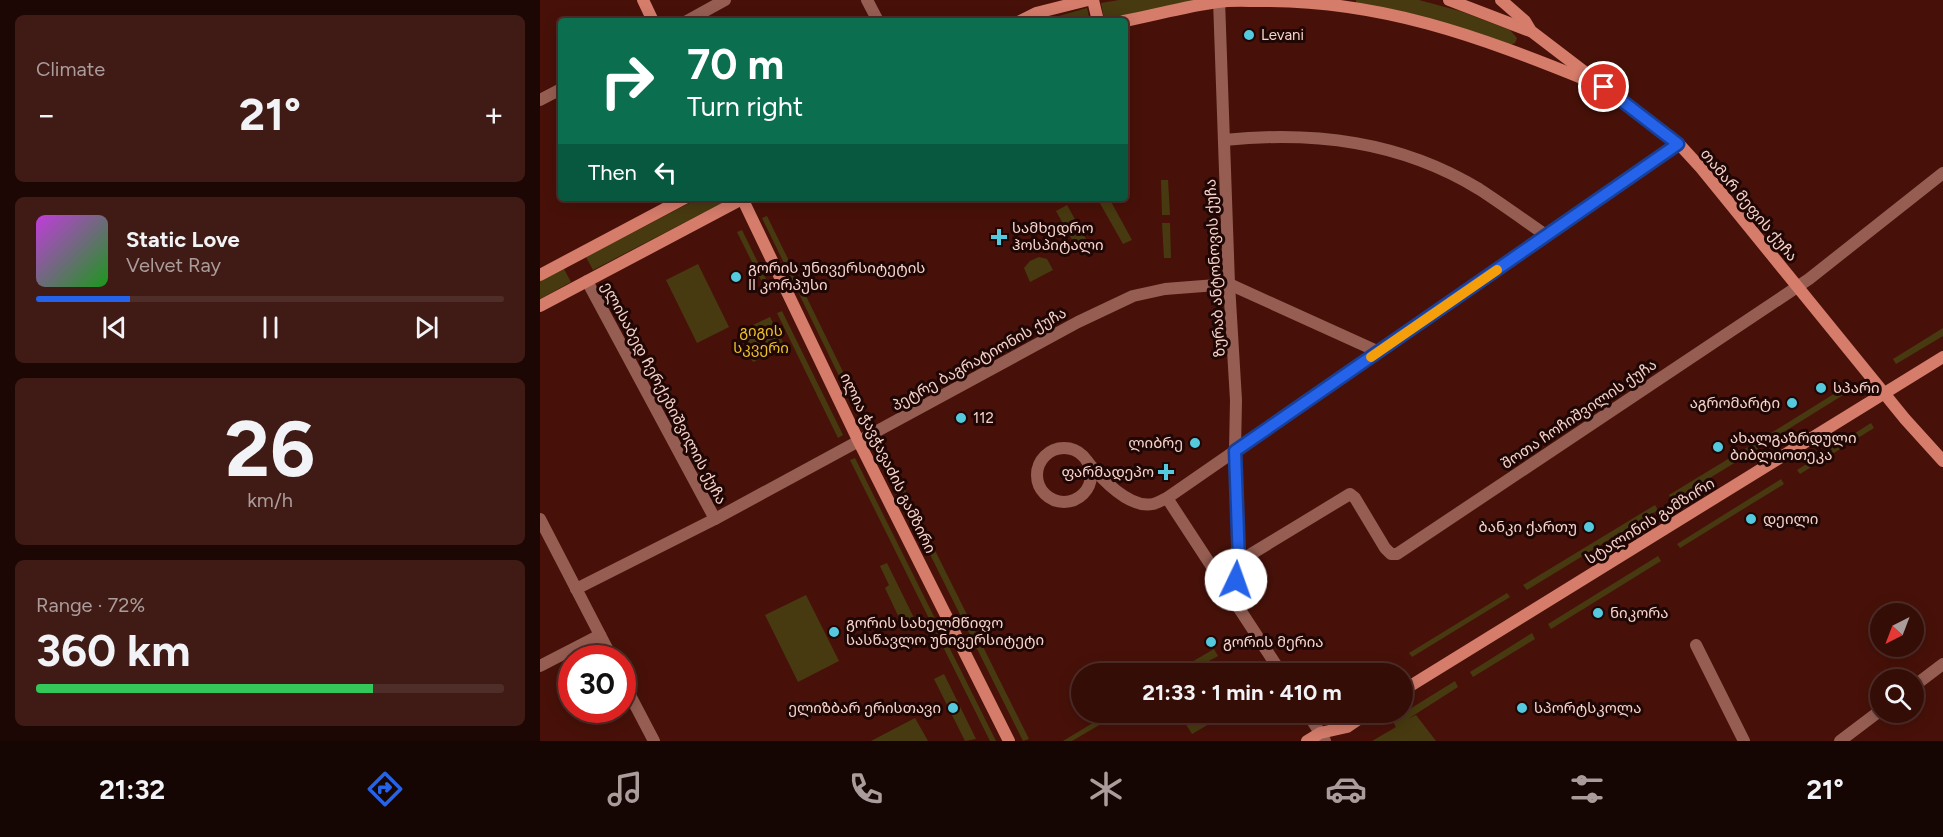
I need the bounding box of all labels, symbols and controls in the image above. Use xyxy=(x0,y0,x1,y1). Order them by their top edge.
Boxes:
place label: Levani xyxy=(1261,26,1304,44)
marker: Levani xyxy=(1242,28,1256,42)
text: 70 m xyxy=(687,39,784,90)
icon: right xyxy=(588,42,666,120)
text: Climate xyxy=(36,57,105,81)
pin xyxy=(1578,61,1629,112)
icon: arrive xyxy=(1587,70,1620,103)
text: 21° xyxy=(239,87,301,141)
text: Turn right xyxy=(687,90,803,123)
text: − xyxy=(36,95,57,134)
text: + xyxy=(483,95,504,134)
street label: თამარ მეფის ქუჩა xyxy=(1697,145,1801,265)
icon: left xyxy=(649,156,682,189)
text: Then xyxy=(588,159,637,186)
street label: ზურაბ ანტონოვის ქუჩა xyxy=(1201,179,1229,357)
place label: სამხედრო ჰოსპიტალი xyxy=(1012,219,1104,254)
text: Static Love xyxy=(126,226,240,253)
marker: სამხედრო ჰოსპიტალი xyxy=(990,228,1008,246)
text: Velvet Ray xyxy=(126,253,221,277)
place label: გორის უნივერსიტეტის II კორპუსი xyxy=(748,259,925,294)
marker: გორის უნივერსიტეტის II კორპუსი xyxy=(729,270,743,284)
street label: ელისაბედ ჩერქეზიშვილის ქუჩა xyxy=(597,279,731,507)
street label: პეტრე ბაგრატიონის ქუჩა xyxy=(889,303,1069,415)
icon: previous xyxy=(98,311,131,344)
icon: pause xyxy=(254,311,287,344)
icon: next xyxy=(410,311,443,344)
park label: გიგის სკვერი xyxy=(733,322,789,357)
street label: შოთა ჩოჩიშვილის ქუჩა xyxy=(1498,355,1660,473)
street label: ილია ჭავჭავაძის გამზირი xyxy=(836,370,940,556)
place label: სპარი xyxy=(1833,379,1880,397)
marker: სპარი xyxy=(1814,381,1828,395)
place label: აგრომარტი xyxy=(1690,394,1780,412)
marker: აგრომარტი xyxy=(1785,396,1799,410)
text: 26 xyxy=(225,402,315,496)
place label: 112 xyxy=(973,409,994,427)
marker: 112 xyxy=(954,411,968,425)
place label: ახალგაზრდული ბიბლიოთეკა xyxy=(1730,429,1857,464)
place label: ლიბრე xyxy=(1128,434,1183,452)
marker: ლიბრე xyxy=(1188,436,1202,450)
marker: ახალგაზრდული ბიბლიოთეკა xyxy=(1711,440,1725,454)
place label: ფარმადეპო xyxy=(1061,463,1154,481)
marker: ფარმადეპო xyxy=(1159,465,1173,479)
street label: სტალინის გამზირი xyxy=(1582,474,1718,568)
text: km/h xyxy=(247,488,293,512)
place label: დეილი xyxy=(1763,510,1818,528)
marker: დეილი xyxy=(1744,512,1758,526)
place label: ბანკი ქართუ xyxy=(1479,518,1577,536)
marker: ბანკი ქართუ xyxy=(1582,520,1596,534)
position arrow xyxy=(1204,548,1268,612)
text: Range · 72% xyxy=(36,593,145,617)
north arrow xyxy=(1870,603,1924,657)
map controls xyxy=(1870,603,1924,723)
place label: ნიკორა xyxy=(1610,604,1669,622)
marker: ნიკორა xyxy=(1591,606,1605,620)
place label: გორის სახელმწიფო სასწავლო უნივერსიტეტი xyxy=(846,614,1044,649)
text: 360 km xyxy=(36,623,190,677)
marker: გორის სახელმწიფო სასწავლო უნივერსიტეტი xyxy=(827,625,841,639)
place label: გორის მერია xyxy=(1223,633,1324,651)
marker: გორის მერია xyxy=(1204,635,1218,649)
speed limit sign: 30 xyxy=(558,645,636,723)
button: search xyxy=(1870,669,1924,723)
text: 21:33 · 1 min · 410 m xyxy=(1142,679,1342,706)
place label: ელიზბარ ერისთავი xyxy=(788,699,941,717)
place label: სპორტსკოლა xyxy=(1534,699,1641,717)
marker: ელიზბარ ერისთავი xyxy=(946,701,960,715)
marker: სპორტსკოლა xyxy=(1515,701,1529,715)
icon: directions xyxy=(364,768,406,810)
icon: music xyxy=(604,768,646,810)
icon: phone xyxy=(845,768,887,810)
icon: climate xyxy=(1085,768,1127,810)
icon: car xyxy=(1325,768,1367,810)
icon: filters xyxy=(1566,768,1608,810)
text: 21:32 xyxy=(99,773,165,806)
text: 21° xyxy=(1806,773,1844,806)

